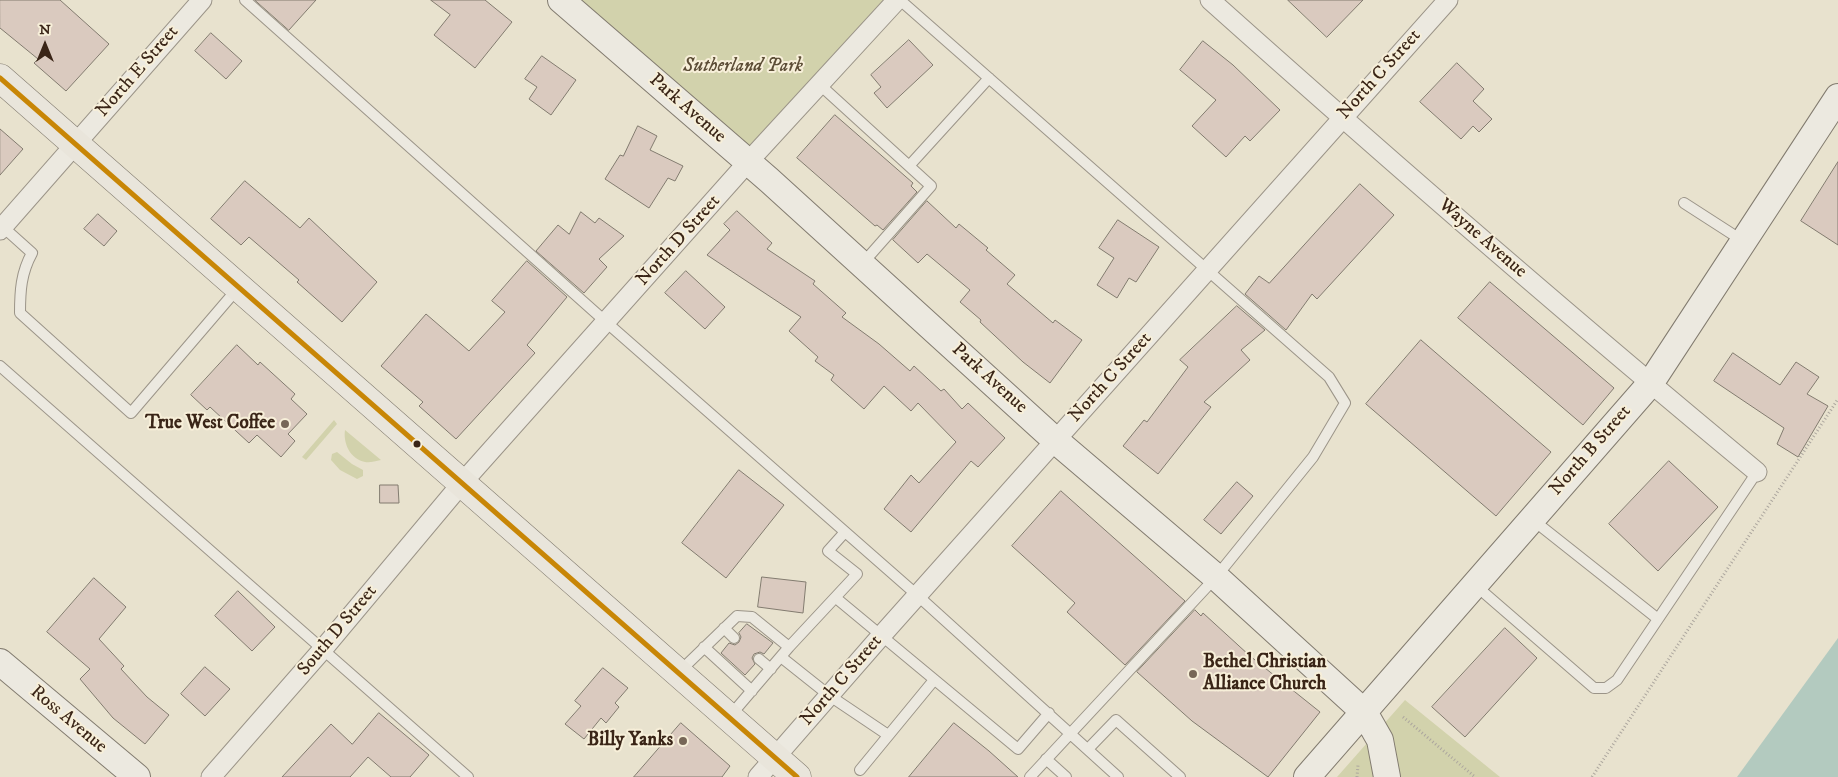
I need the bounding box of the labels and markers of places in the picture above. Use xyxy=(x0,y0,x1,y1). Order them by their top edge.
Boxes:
place label: True West Coffee xyxy=(145,413,275,435)
marker: True West Coffee xyxy=(279,418,291,430)
unlabelled marker xyxy=(412,439,422,449)
place label: Bethel Christian Alliance Church xyxy=(1203,652,1326,696)
marker: Bethel Christian Alliance Church xyxy=(1187,668,1199,680)
place label: Billy Yanks xyxy=(587,730,673,752)
marker: Billy Yanks xyxy=(677,735,689,747)

